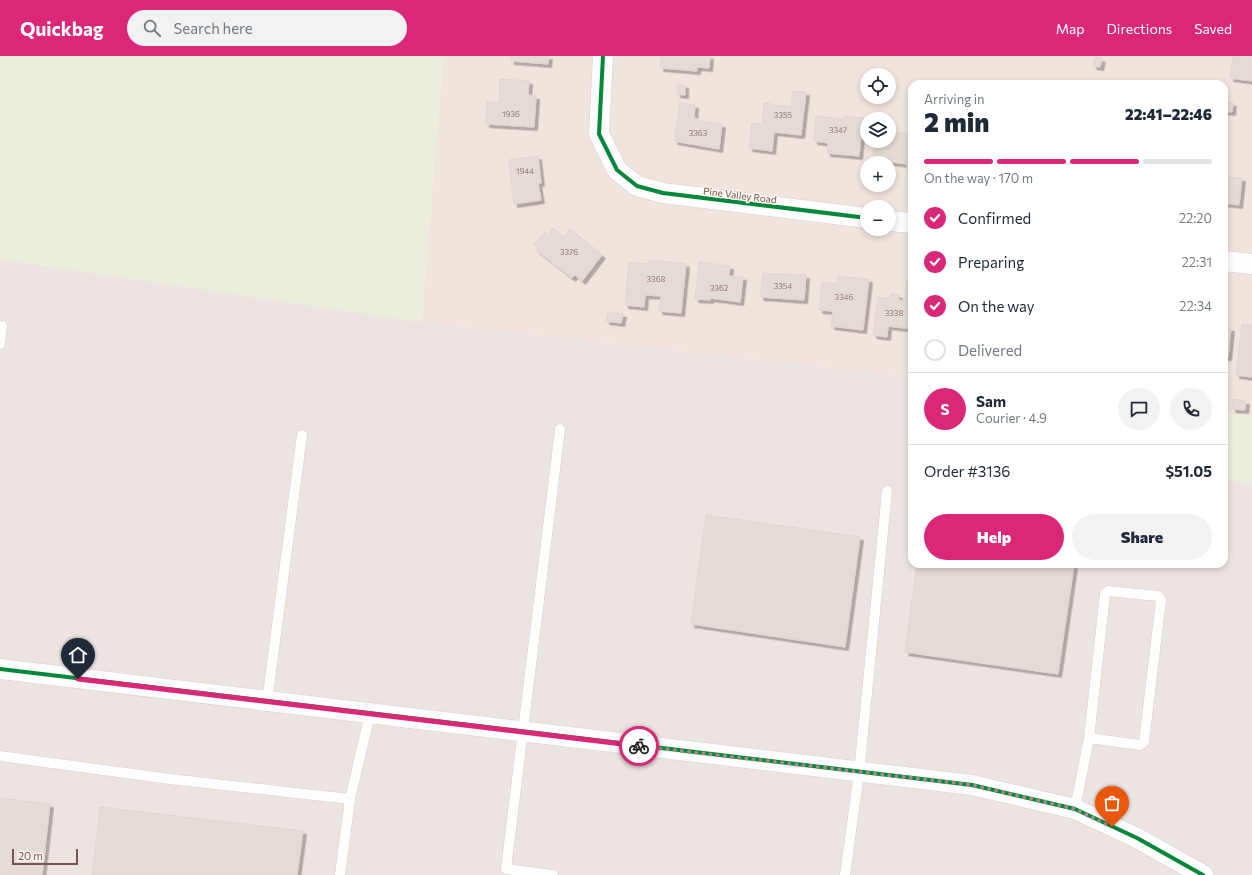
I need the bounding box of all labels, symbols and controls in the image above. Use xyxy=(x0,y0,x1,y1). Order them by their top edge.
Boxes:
search box xyxy=(127,10,407,46)
text: Quickbag xyxy=(20,17,103,40)
icon: search xyxy=(141,17,163,39)
text: Search here xyxy=(173,19,253,37)
text: Map xyxy=(1056,20,1085,37)
text: Directions xyxy=(1107,20,1172,37)
text: Saved xyxy=(1194,20,1232,37)
map controls xyxy=(860,68,896,236)
button: locate xyxy=(860,68,896,104)
text: Arriving in xyxy=(924,91,984,107)
text: 22:41–22:46 xyxy=(1125,105,1212,123)
text: 2 min xyxy=(924,106,989,137)
house number: 1936 xyxy=(502,109,520,119)
house number: 3355 xyxy=(774,110,793,120)
button: layers xyxy=(860,112,896,148)
house number: 3347 xyxy=(829,125,847,135)
house number: 3363 xyxy=(689,128,708,138)
button: + xyxy=(860,156,896,192)
house number: 1944 xyxy=(516,166,534,176)
text: On the way · 170 m xyxy=(924,170,1033,186)
street label: Pine Valley Road xyxy=(703,185,778,205)
button: − xyxy=(860,200,896,236)
icon: check xyxy=(924,207,946,229)
text: Confirmed xyxy=(958,209,1031,227)
text: 22:20 xyxy=(1179,210,1212,226)
house number: 3376 xyxy=(560,247,578,257)
icon: check xyxy=(924,251,946,273)
text: Preparing xyxy=(958,253,1024,271)
text: 22:31 xyxy=(1182,254,1212,270)
house number: 3368 xyxy=(647,274,666,284)
house number: 3354 xyxy=(774,281,792,291)
house number: 3362 xyxy=(710,283,729,293)
house number: 3346 xyxy=(835,292,854,302)
icon: check xyxy=(924,295,946,317)
text: On the way xyxy=(958,297,1035,315)
text: 22:34 xyxy=(1179,298,1212,314)
house number: 3338 xyxy=(885,308,903,318)
text: Delivered xyxy=(958,341,1022,359)
button: chat xyxy=(1118,388,1160,430)
button: phone xyxy=(1170,388,1212,430)
text: Sam xyxy=(976,392,1006,410)
text: S xyxy=(940,400,950,418)
text: Courier · 4.9 xyxy=(976,410,1047,426)
text: Order #3136 xyxy=(924,462,1010,480)
text: $51.05 xyxy=(1165,462,1212,480)
button: Help xyxy=(924,514,1064,560)
button: Share xyxy=(1072,514,1212,560)
pin xyxy=(61,638,95,679)
icon: home xyxy=(67,644,89,666)
courier xyxy=(619,726,659,766)
icon: bike xyxy=(628,735,650,757)
pin xyxy=(1095,786,1129,827)
icon: bag xyxy=(1101,792,1123,814)
scale bar xyxy=(12,847,78,866)
text: 20 m xyxy=(18,849,43,862)

